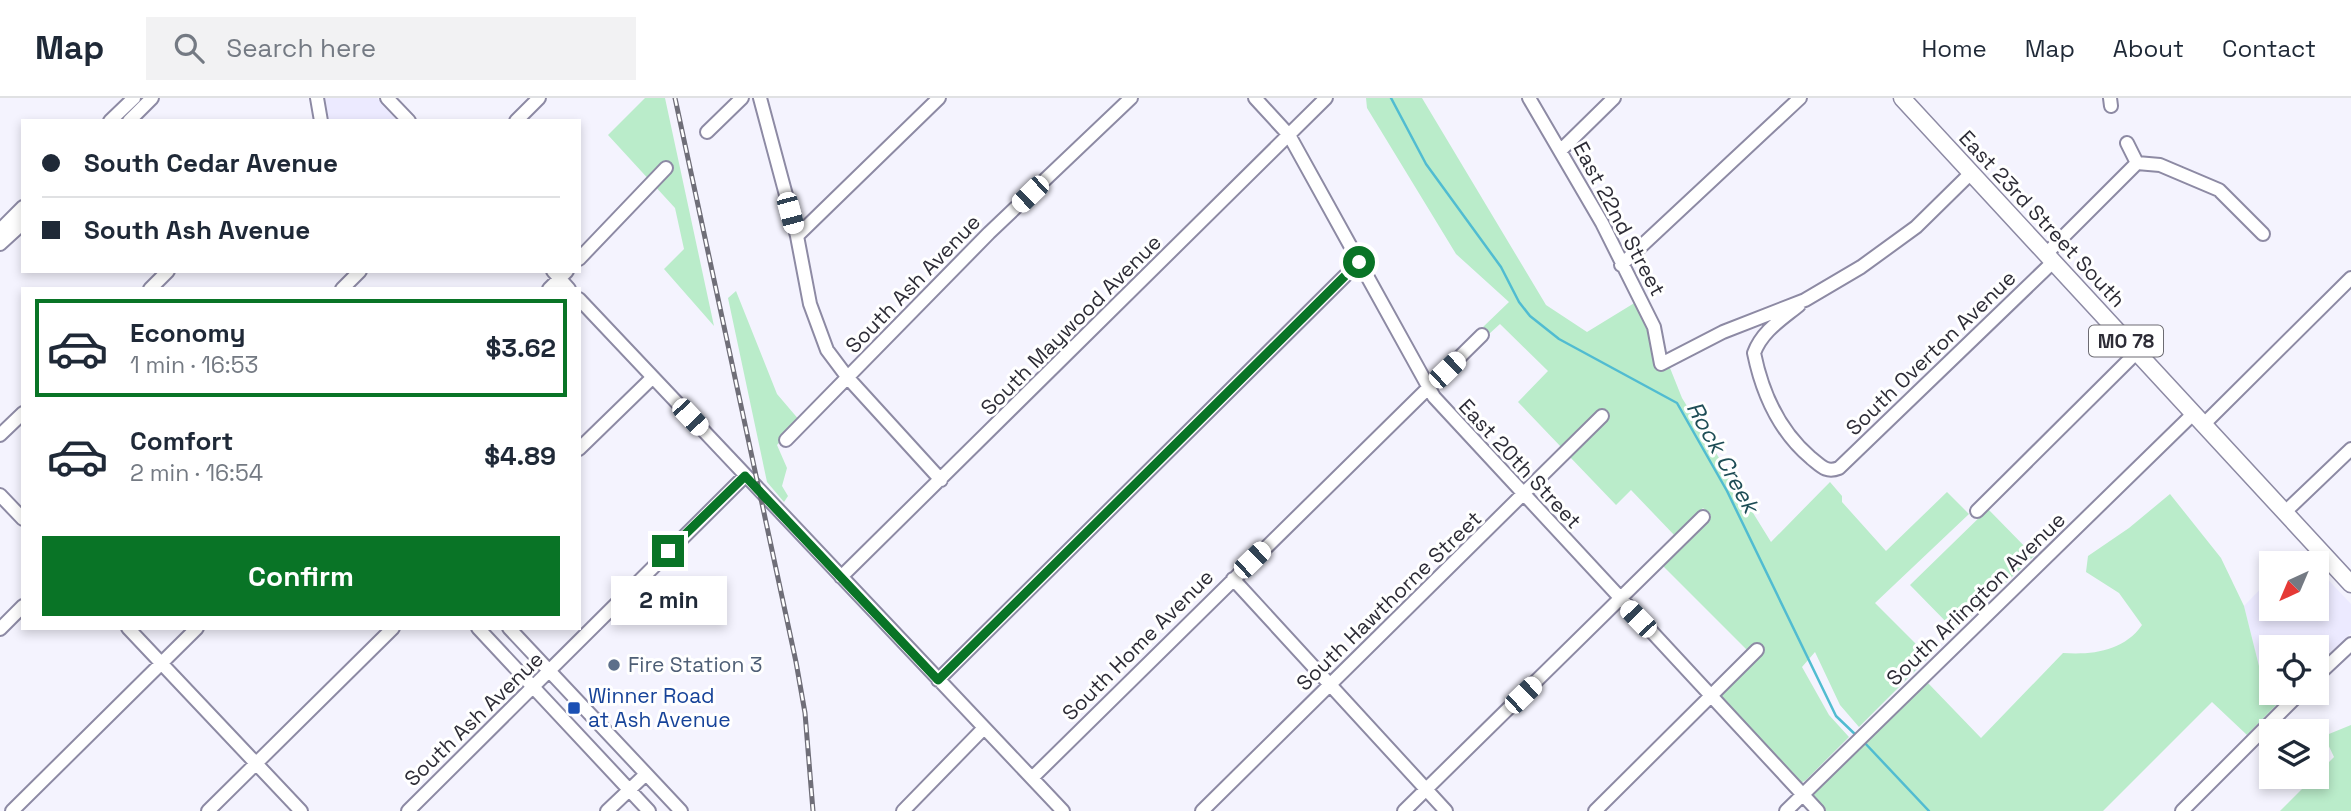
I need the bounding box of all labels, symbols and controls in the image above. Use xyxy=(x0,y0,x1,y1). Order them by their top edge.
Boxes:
search box xyxy=(146,17,636,80)
text: Map xyxy=(35,27,104,69)
icon: search xyxy=(170,29,208,67)
text: Search here xyxy=(226,31,376,65)
text: Home xyxy=(1921,33,1987,64)
text: Map xyxy=(2025,33,2075,64)
text: About xyxy=(2113,33,2184,64)
text: Contact xyxy=(2222,33,2316,64)
street label: East 23rd Street South xyxy=(1953,125,2131,313)
street label: East 22nd Street xyxy=(1567,137,1672,301)
text: South Cedar Avenue xyxy=(84,146,338,180)
car xyxy=(1008,172,1053,216)
car xyxy=(775,190,806,236)
street label: South Ash Avenue xyxy=(839,209,986,359)
text: South Ash Avenue xyxy=(84,213,310,247)
street label: South Maywood Avenue xyxy=(975,229,1167,421)
route start xyxy=(1343,246,1375,278)
street label: South Overton Avenue xyxy=(1840,264,2021,441)
text: Economy xyxy=(130,316,246,350)
icon: car xyxy=(46,317,109,380)
road number: MO 78 xyxy=(2089,326,2163,356)
text: $3.62 xyxy=(486,331,556,365)
car xyxy=(1425,348,1470,392)
text: 1 min · 16:53 xyxy=(130,350,258,380)
street label: East 20th Street xyxy=(1453,393,1588,534)
car xyxy=(668,394,713,440)
water label: Rock Creek xyxy=(1680,396,1767,521)
text: Comfort xyxy=(130,424,233,458)
icon: car xyxy=(46,425,109,488)
text: $4.89 xyxy=(484,439,556,473)
text: 2 min · 16:54 xyxy=(130,458,263,488)
street label: South Hawthorne Street xyxy=(1290,505,1487,696)
street label: South Arlington Avenue xyxy=(1880,506,2071,691)
route end xyxy=(652,535,684,567)
button: Confirm xyxy=(42,536,560,616)
car xyxy=(1230,538,1275,582)
north arrow xyxy=(2259,551,2329,621)
map controls xyxy=(2259,551,2329,789)
street label: South Home Avenue xyxy=(1056,563,1219,726)
callout: 2 min xyxy=(610,575,726,624)
text: 2 min xyxy=(639,585,699,615)
car xyxy=(1616,597,1661,641)
button: locate xyxy=(2259,635,2329,705)
street label: South Ash Avenue xyxy=(399,645,549,792)
place label: Fire Station 3 xyxy=(628,651,762,678)
marker: Fire Station 3 xyxy=(606,657,622,673)
car xyxy=(1501,673,1546,717)
place label: Winner Road at Ash Avenue xyxy=(588,682,731,733)
marker: Winner Road at Ash Avenue xyxy=(566,700,582,716)
button: layers xyxy=(2259,719,2329,789)

